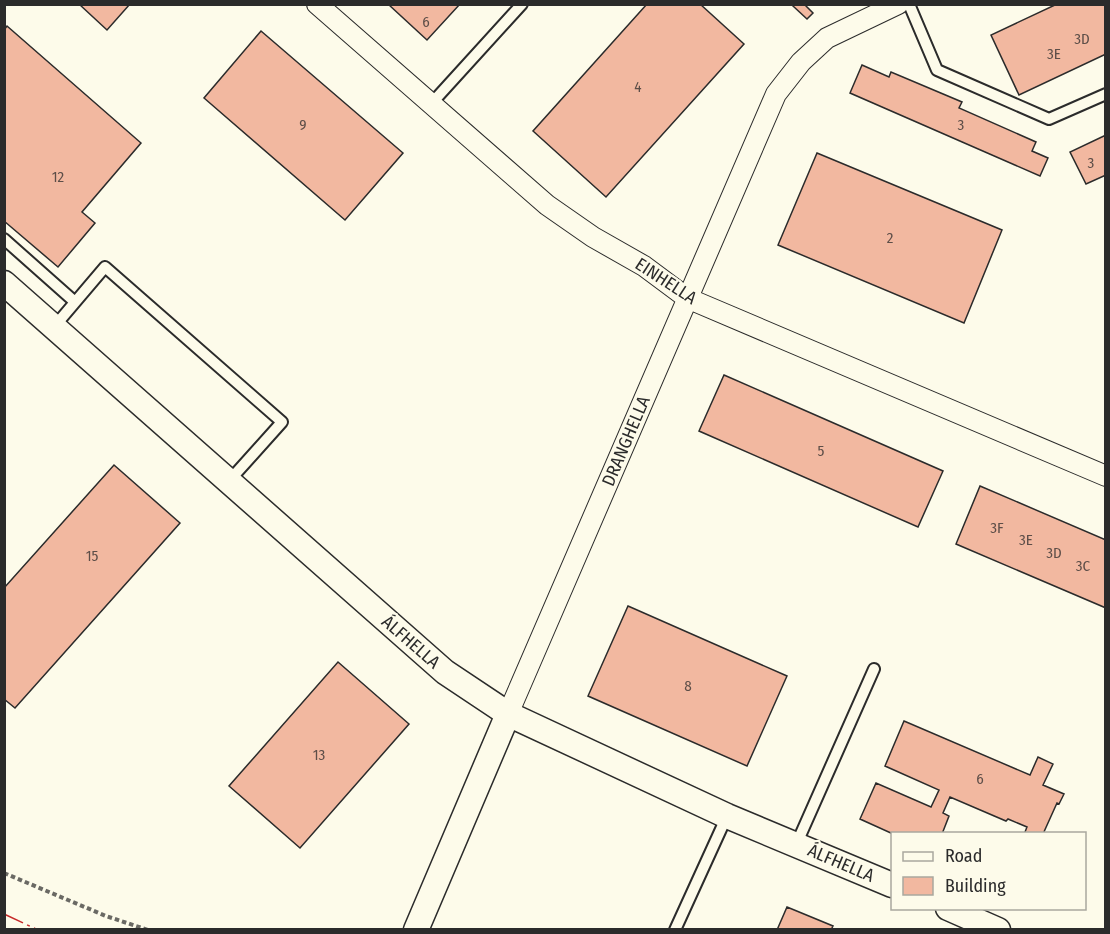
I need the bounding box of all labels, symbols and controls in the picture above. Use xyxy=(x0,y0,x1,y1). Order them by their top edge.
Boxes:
house number: 6 xyxy=(422,13,430,31)
house number: 3D xyxy=(1074,30,1090,48)
house number: 3E xyxy=(1047,45,1061,63)
house number: 4 xyxy=(634,78,642,96)
house number: 9 xyxy=(299,116,307,134)
house number: 3 xyxy=(958,116,965,134)
house number: 3 xyxy=(1088,154,1095,172)
house number: 12 xyxy=(52,168,65,186)
house number: 2 xyxy=(887,229,894,247)
street label: EINHELLA xyxy=(631,253,701,309)
street label: DRANGHELLA xyxy=(597,392,655,489)
house number: 5 xyxy=(818,442,825,460)
house number: 3F xyxy=(990,519,1004,537)
house number: 3E xyxy=(1019,531,1033,549)
house number: 3D xyxy=(1046,544,1062,562)
house number: 15 xyxy=(86,547,98,565)
house number: 3C xyxy=(1076,557,1091,575)
street label: ÁLFHELLA xyxy=(377,610,446,674)
house number: 8 xyxy=(684,677,692,695)
house number: 13 xyxy=(313,746,326,764)
house number: 6 xyxy=(976,770,984,788)
legend xyxy=(891,832,1086,910)
street label: ÁLFHELLA xyxy=(804,838,878,887)
text: Road xyxy=(945,845,982,867)
text: Building xyxy=(945,875,1006,897)

